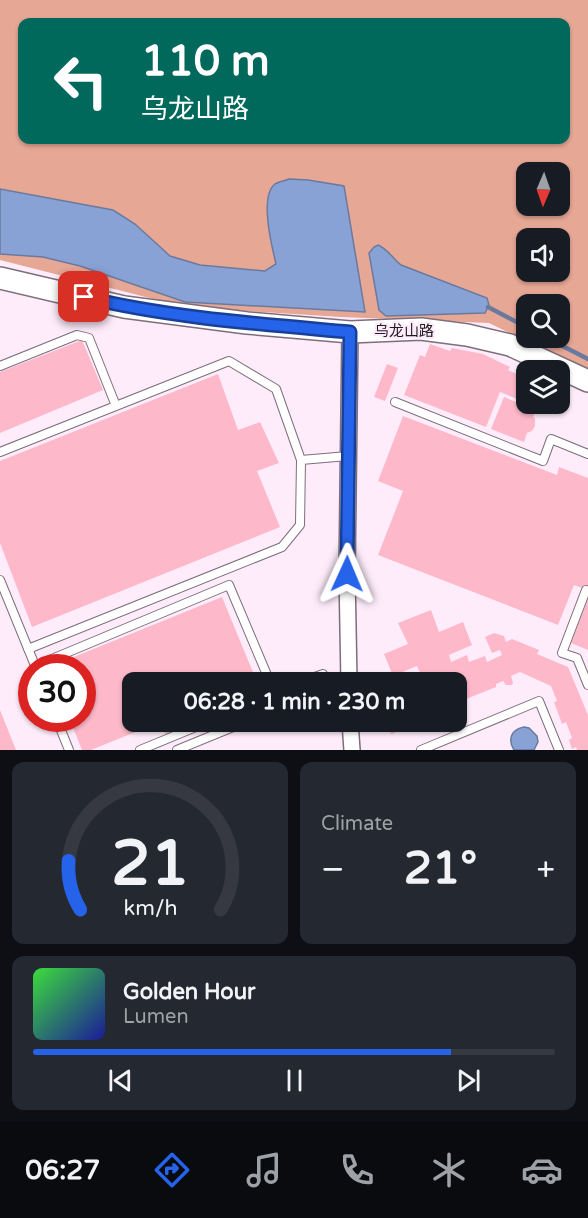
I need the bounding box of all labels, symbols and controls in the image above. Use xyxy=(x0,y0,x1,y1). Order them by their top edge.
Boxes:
text: 110 m xyxy=(141,36,270,87)
icon: left xyxy=(42,42,120,120)
text: 乌龙山路 xyxy=(141,93,249,126)
north arrow xyxy=(516,162,570,216)
map controls xyxy=(516,162,570,414)
button: sound xyxy=(516,228,570,282)
pin xyxy=(58,271,109,322)
icon: arrive xyxy=(67,280,100,313)
button: search xyxy=(516,294,570,348)
street label: 乌龙山路 xyxy=(374,322,434,340)
button: layers xyxy=(516,360,570,414)
position arrow xyxy=(315,542,379,606)
speed limit sign: 30 xyxy=(18,654,96,732)
text: 06:28 · 1 min · 230 m xyxy=(184,689,405,715)
text: Climate xyxy=(321,812,393,836)
text: 21 xyxy=(111,827,189,902)
text: 21° xyxy=(404,842,477,896)
text: − xyxy=(321,850,345,889)
text: + xyxy=(536,850,555,889)
text: km/h xyxy=(123,895,177,921)
text: Golden Hour xyxy=(123,979,255,1005)
text: Lumen xyxy=(123,1005,189,1029)
icon: previous xyxy=(104,1064,137,1097)
icon: pause xyxy=(278,1064,311,1097)
icon: next xyxy=(452,1064,485,1097)
icon: directions xyxy=(151,1149,193,1191)
icon: music xyxy=(243,1149,285,1191)
icon: phone xyxy=(336,1149,378,1191)
icon: climate xyxy=(428,1149,470,1191)
icon: car xyxy=(521,1149,563,1191)
text: 06:27 xyxy=(25,1154,100,1187)

